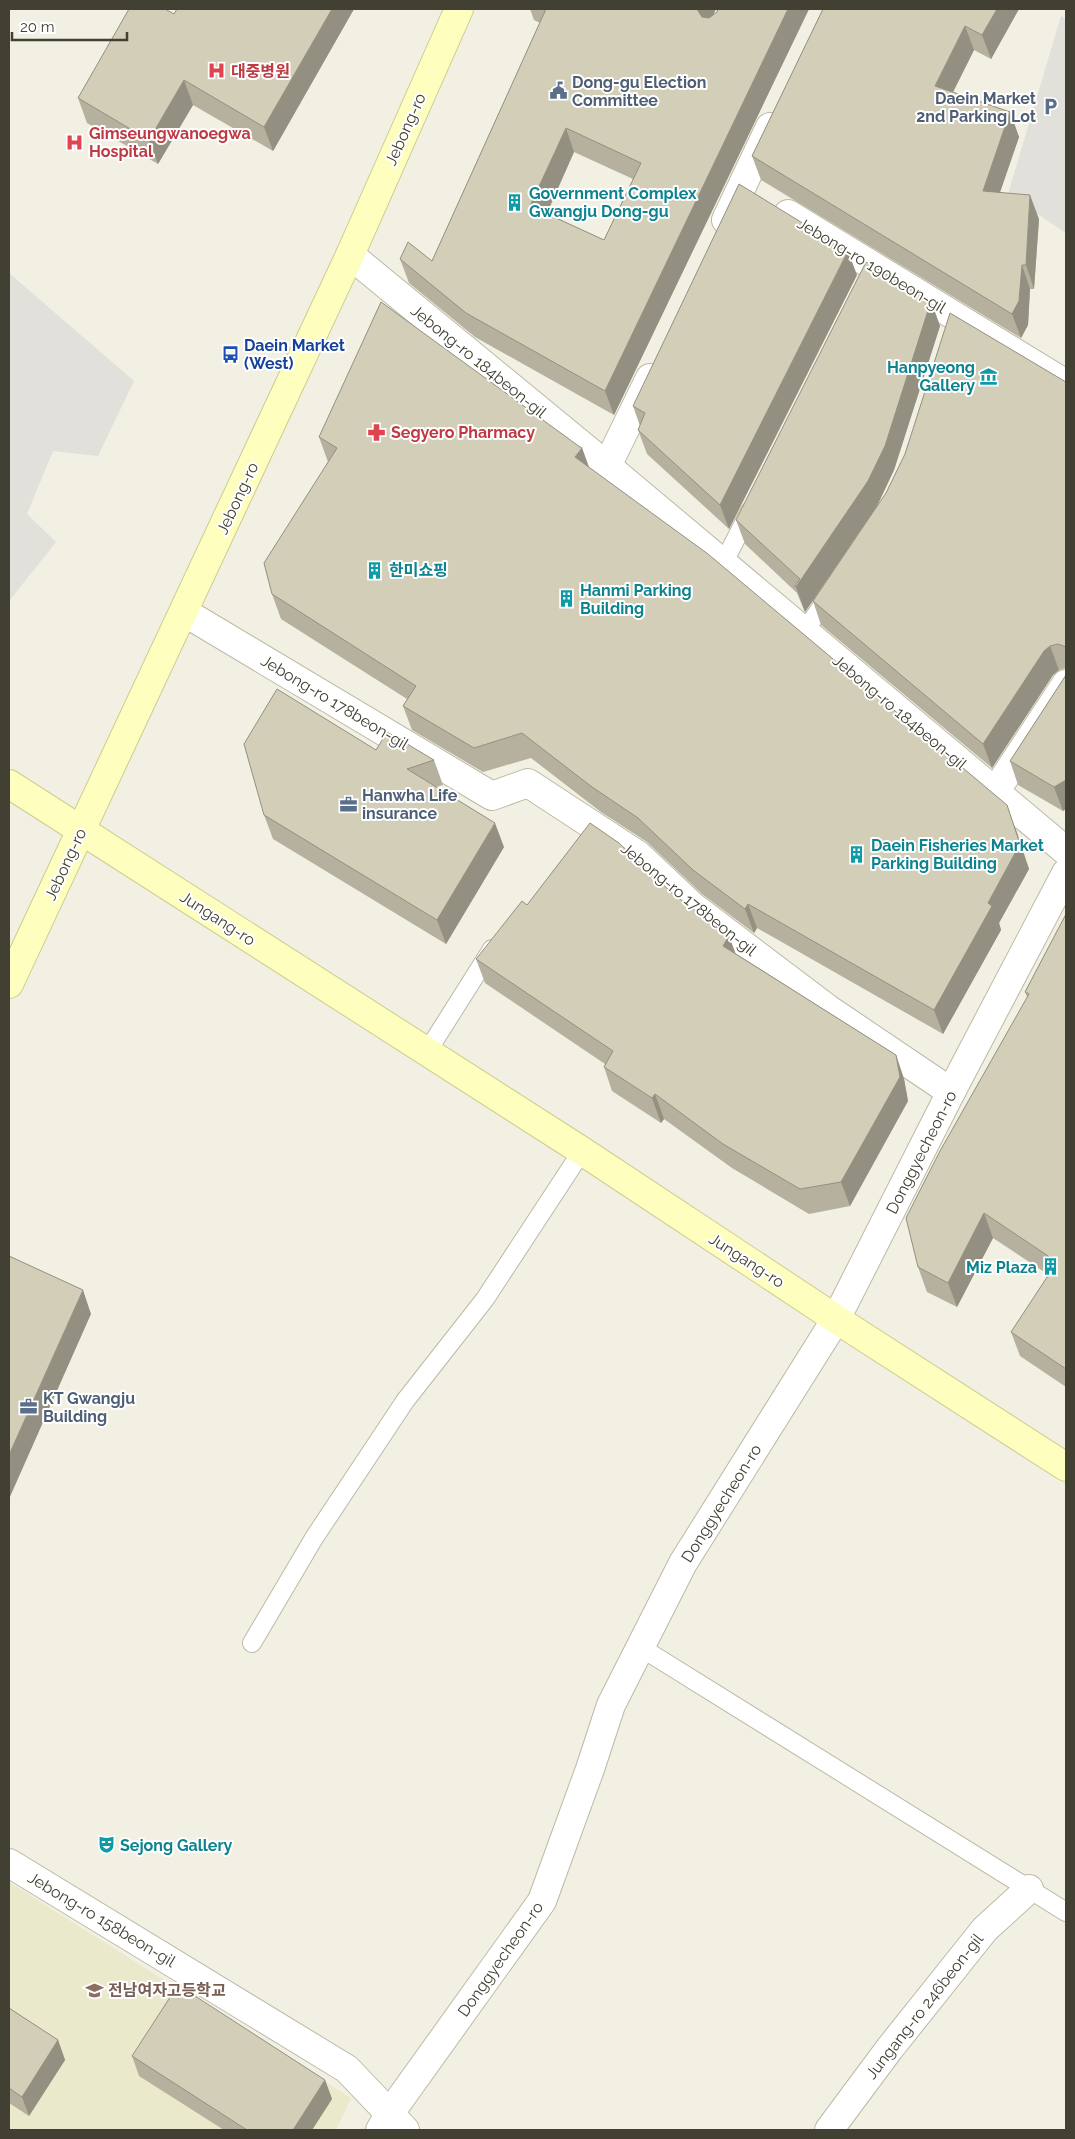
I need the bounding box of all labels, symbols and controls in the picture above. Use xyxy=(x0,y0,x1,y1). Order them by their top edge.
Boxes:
scale bar xyxy=(12,10,128,42)
text: 20 m xyxy=(20,18,55,36)
hospital icon: 대중병원 xyxy=(207,61,227,81)
place label: 대중병원 xyxy=(231,62,290,81)
place label: Dong-gu Election Committee xyxy=(572,73,706,110)
public building icon: Dong-gu Election Committee xyxy=(548,81,568,101)
place label: Daein Market 2nd Parking Lot xyxy=(916,89,1036,126)
street label: Jebong-ro xyxy=(381,90,430,168)
parking icon: Daein Market 2nd Parking Lot xyxy=(1040,97,1060,117)
place label: Gimseungwanoegwa Hospital xyxy=(89,124,251,161)
hospital icon: Gimseungwanoegwa Hospital xyxy=(65,132,85,152)
place label: Government Complex Gwangju Dong-gu xyxy=(529,184,697,221)
building icon: Government Complex Gwangju Dong-gu xyxy=(505,192,525,212)
street label: Jebong-ro 190beon-gil xyxy=(794,214,950,318)
street label: Jebong-ro 184beon-gil xyxy=(407,301,551,422)
place label: Daein Market (West) xyxy=(244,336,345,373)
bus stop icon: Daein Market (West) xyxy=(220,344,240,364)
place label: Hanpyeong Gallery xyxy=(887,358,975,395)
museum icon: Hanpyeong Gallery xyxy=(979,366,999,386)
pharmacy icon: Segyero Pharmacy xyxy=(367,422,387,442)
place label: Segyero Pharmacy xyxy=(391,423,535,442)
street label: Jebong-ro xyxy=(213,459,262,537)
building icon: 한미쇼핑 xyxy=(365,560,385,580)
place label: 한미쇼핑 xyxy=(389,561,448,580)
place label: Hanmi Parking Building xyxy=(580,581,692,618)
building icon: Hanmi Parking Building xyxy=(556,589,576,609)
street label: Jebong-ro 178beon-gil xyxy=(258,651,412,754)
street label: Jebong-ro 184beon-gil xyxy=(829,651,971,774)
place label: Hanwha Life insurance xyxy=(362,786,458,823)
office icon: Hanwha Life insurance xyxy=(338,794,358,814)
street label: Jebong-ro xyxy=(41,825,90,903)
place label: Daein Fisheries Market Parking Building xyxy=(871,836,1044,873)
street label: Jebong-ro 178beon-gil xyxy=(617,839,761,960)
building icon: Daein Fisheries Market Parking Building xyxy=(847,844,867,864)
street label: Jungang-ro xyxy=(177,887,259,950)
street label: Donggyecheon-ro xyxy=(882,1087,961,1217)
street label: Jungang-ro xyxy=(706,1229,788,1292)
building icon: Miz Plaza xyxy=(1041,1257,1061,1277)
place label: Miz Plaza xyxy=(966,1258,1037,1277)
place label: KT Gwangju Building xyxy=(43,1389,135,1426)
office icon: KT Gwangju Building xyxy=(19,1397,39,1417)
street label: Donggyecheon-ro xyxy=(677,1441,765,1566)
theatre icon: Sejong Gallery xyxy=(96,1835,116,1855)
place label: Sejong Gallery xyxy=(120,1836,233,1855)
street label: Jebong-ro 158beon-gil xyxy=(24,1868,180,1971)
street label: Donggyecheon-ro xyxy=(454,1898,547,2020)
street label: Jungang-ro 246beon-gil xyxy=(862,1929,987,2083)
school or university icon: 전남여자고등학교 xyxy=(84,1980,104,2000)
place label: 전남여자고등학교 xyxy=(108,1981,226,2000)

